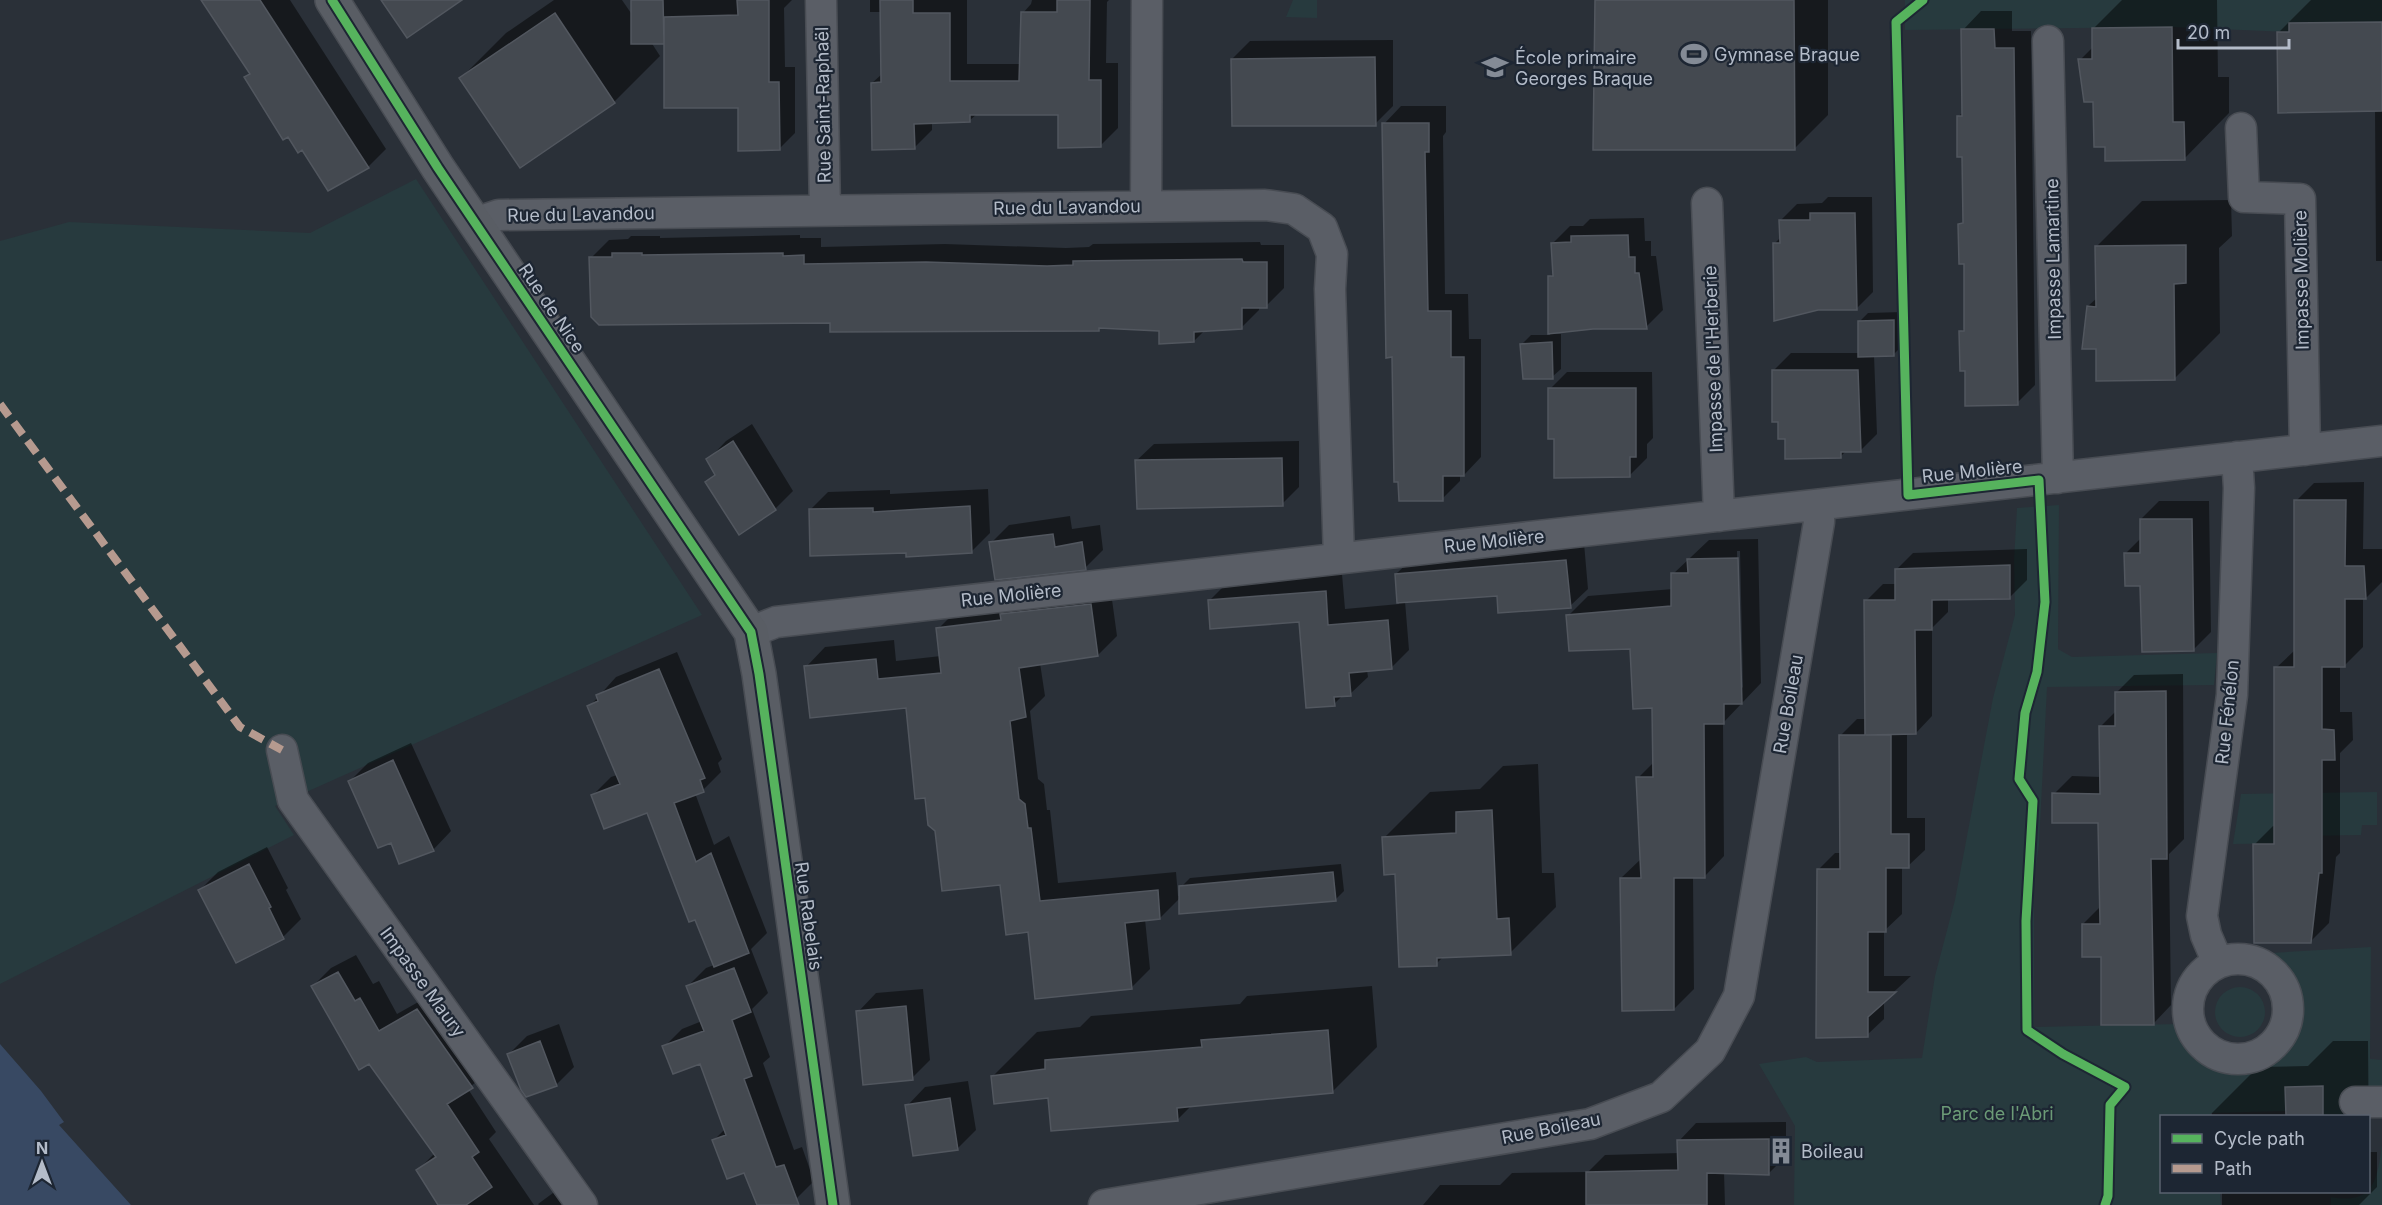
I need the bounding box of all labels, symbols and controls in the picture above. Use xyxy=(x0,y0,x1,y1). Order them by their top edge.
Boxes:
scale bar xyxy=(2178,12,2289,50)
text: 20 m xyxy=(2187,22,2230,43)
street label: Rue Saint-Raphaël xyxy=(811,27,835,183)
sports icon: Gymnase Braque xyxy=(1679,39,1709,69)
place label: Gymnase Braque xyxy=(1714,44,1860,65)
place label: École primaire Georges Braque xyxy=(1515,46,1653,89)
school or university icon: École primaire Georges Braque xyxy=(1480,52,1510,82)
street label: Impasse Lamartine xyxy=(2041,178,2065,340)
street label: Rue du Lavandou xyxy=(993,195,1141,219)
street label: Rue du Lavandou xyxy=(507,202,655,226)
street label: Impasse Molière xyxy=(2289,210,2313,350)
street label: Rue de Nice xyxy=(514,259,590,357)
street label: Impasse de l'Herberie xyxy=(1699,265,1727,453)
street label: Rue Molière xyxy=(1921,455,2023,487)
street label: Rue Molière xyxy=(1443,525,1545,557)
street label: Rue Molière xyxy=(960,579,1062,611)
street label: Rue Boileau xyxy=(1769,653,1807,755)
street label: Rue Fénélon xyxy=(2211,659,2243,765)
street label: Rue Rabelais xyxy=(791,860,827,972)
street label: Impasse Maury xyxy=(376,923,470,1041)
park label: Parc de l'Abri xyxy=(1940,1103,2054,1124)
street label: Rue Boileau xyxy=(1500,1108,1602,1148)
legend xyxy=(2160,1115,2370,1193)
text: Cycle path xyxy=(2214,1128,2305,1149)
north arrow xyxy=(12,1133,72,1193)
building icon: Boileau xyxy=(1766,1136,1796,1166)
text: N xyxy=(36,1138,48,1158)
place label: Boileau xyxy=(1801,1141,1864,1162)
text: Path xyxy=(2214,1158,2252,1179)

